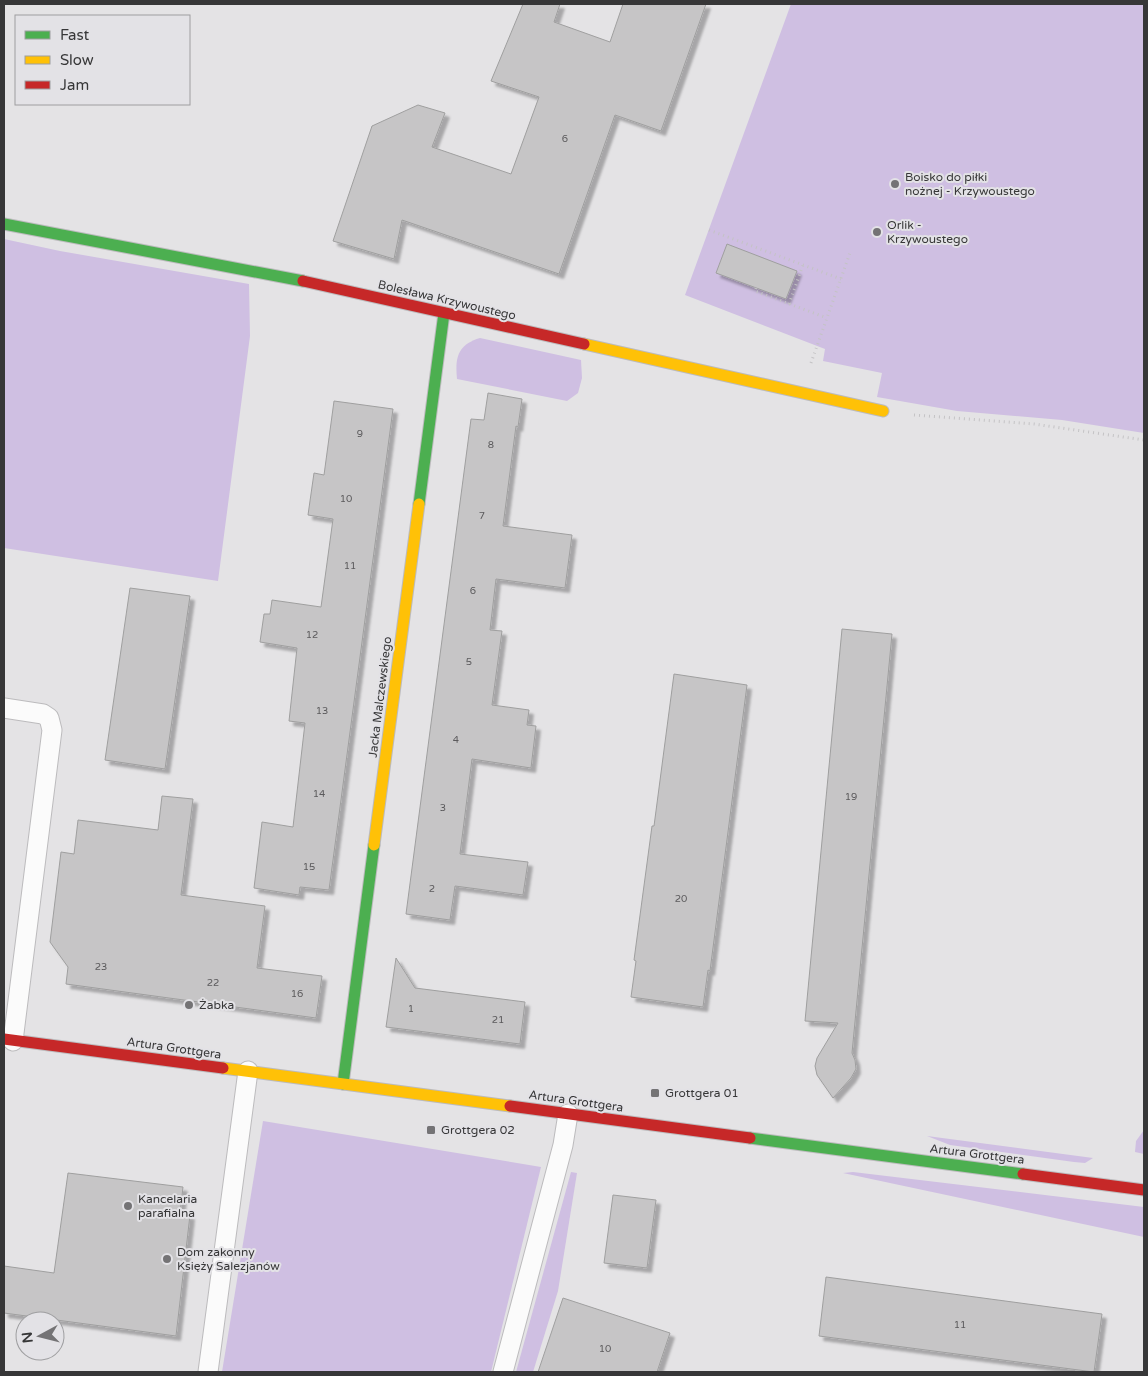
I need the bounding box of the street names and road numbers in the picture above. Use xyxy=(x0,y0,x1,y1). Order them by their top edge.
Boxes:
street label: Bolesława Krzywoustego xyxy=(377,277,517,323)
street label: Jacka Malczewskiego xyxy=(366,636,394,758)
street label: Artura Grottgera xyxy=(126,1034,222,1062)
street label: Artura Grottgera xyxy=(528,1087,624,1115)
street label: Artura Grottgera xyxy=(929,1141,1025,1167)

